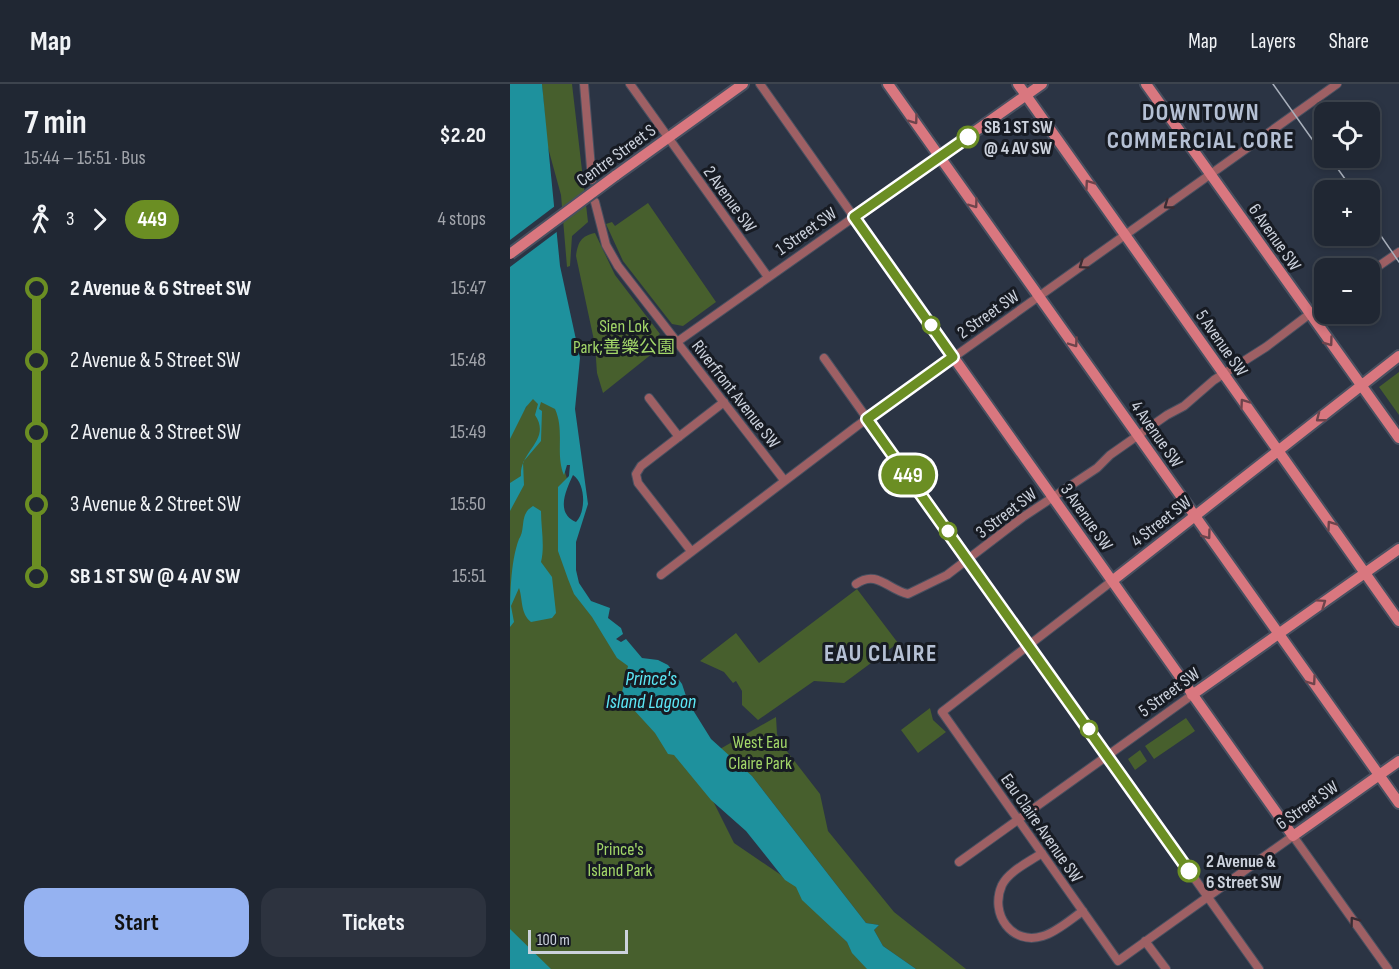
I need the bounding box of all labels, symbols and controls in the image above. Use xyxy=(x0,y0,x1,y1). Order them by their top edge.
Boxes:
text: Map xyxy=(30,25,71,58)
text: Map xyxy=(1188,29,1217,54)
text: Layers xyxy=(1250,29,1296,54)
text: Share xyxy=(1329,29,1369,54)
district label: DOWNTOWN COMMERCIAL CORE xyxy=(1107,98,1295,155)
map controls xyxy=(1314,102,1380,324)
button: locate xyxy=(1314,102,1380,168)
text: 7 min xyxy=(24,103,87,143)
one-way arrow xyxy=(907,114,918,125)
place label: SB 1 ST SW @ 4 AV SW xyxy=(984,117,1053,159)
street label: Centre Street S xyxy=(573,120,660,191)
text: $2.20 xyxy=(440,122,486,149)
marker: SB 1 ST SW @ 4 AV SW xyxy=(957,126,979,148)
text: 15:44 – 15:51 · Bus xyxy=(24,146,146,170)
street label: 2 Avenue SW xyxy=(699,162,761,237)
one-way arrow xyxy=(1085,179,1096,190)
button: + xyxy=(1314,180,1380,246)
one-way arrow xyxy=(967,197,978,208)
one-way arrow xyxy=(1163,198,1174,209)
street label: 6 Avenue SW xyxy=(1244,200,1305,275)
icon: walk xyxy=(24,203,57,236)
icon: forward xyxy=(83,203,116,236)
street label: 1 Street SW xyxy=(772,203,841,260)
text: 3 xyxy=(66,207,74,231)
text: 449 xyxy=(137,207,167,232)
text: 4 stops xyxy=(438,207,486,231)
one-way arrow xyxy=(1078,258,1089,269)
button: − xyxy=(1314,258,1380,324)
text: 2 Avenue & 6 Street SW xyxy=(70,275,251,302)
text: 15:47 xyxy=(451,276,486,300)
street label: 2 Street SW xyxy=(953,285,1023,343)
street label: 5 Avenue SW xyxy=(1191,306,1252,381)
park label: Sien Lok Park;善樂公園 xyxy=(573,316,675,358)
unlabelled marker xyxy=(922,316,940,334)
one-way arrow xyxy=(1322,335,1333,346)
street label: Riverfront Avenue SW xyxy=(687,336,784,453)
one-way arrow xyxy=(1067,337,1078,348)
text: 2 Avenue & 5 Street SW xyxy=(70,347,240,374)
text: 15:48 xyxy=(450,348,486,372)
street label: 4 Avenue SW xyxy=(1126,397,1187,472)
one-way arrow xyxy=(1240,399,1251,410)
one-way arrow xyxy=(1315,411,1326,422)
text: 2 Avenue & 3 Street SW xyxy=(70,419,241,446)
text: 15:49 xyxy=(450,420,486,444)
line badge: 449 xyxy=(874,456,942,494)
text: 449 xyxy=(893,463,923,488)
street label: 3 Avenue SW xyxy=(1056,480,1117,555)
street label: 3 Street SW xyxy=(972,484,1041,543)
text: 3 Avenue & 2 Street SW xyxy=(70,491,241,518)
street label: 4 Street SW xyxy=(1127,491,1196,551)
text: 15:50 xyxy=(450,492,486,516)
one-way arrow xyxy=(1327,521,1338,532)
unlabelled marker xyxy=(939,522,957,540)
one-way arrow xyxy=(1200,528,1211,539)
text: SB 1 ST SW @ 4 AV SW xyxy=(70,563,240,590)
text: 15:51 xyxy=(452,564,486,588)
one-way arrow xyxy=(1315,599,1326,610)
district label: EAU CLAIRE xyxy=(824,639,938,668)
street label: 5 Street SW xyxy=(1135,663,1204,722)
water label: Prince's Island Lagoon xyxy=(606,667,696,714)
one-way arrow xyxy=(1305,674,1316,685)
unlabelled marker xyxy=(1080,720,1098,738)
park label: West Eau Claire Park xyxy=(728,732,792,774)
street label: Eau Claire Avenue SW xyxy=(996,770,1087,887)
street label: 6 Street SW xyxy=(1272,776,1343,834)
park label: Prince's Island Park xyxy=(588,839,653,881)
place label: 2 Avenue & 6 Street SW xyxy=(1206,851,1282,893)
marker: 2 Avenue & 6 Street SW xyxy=(1178,860,1200,882)
button: Start xyxy=(24,888,249,957)
button: Tickets xyxy=(261,888,486,957)
one-way arrow xyxy=(1351,917,1362,928)
scale bar xyxy=(528,927,628,954)
text: 100 m xyxy=(537,931,570,950)

